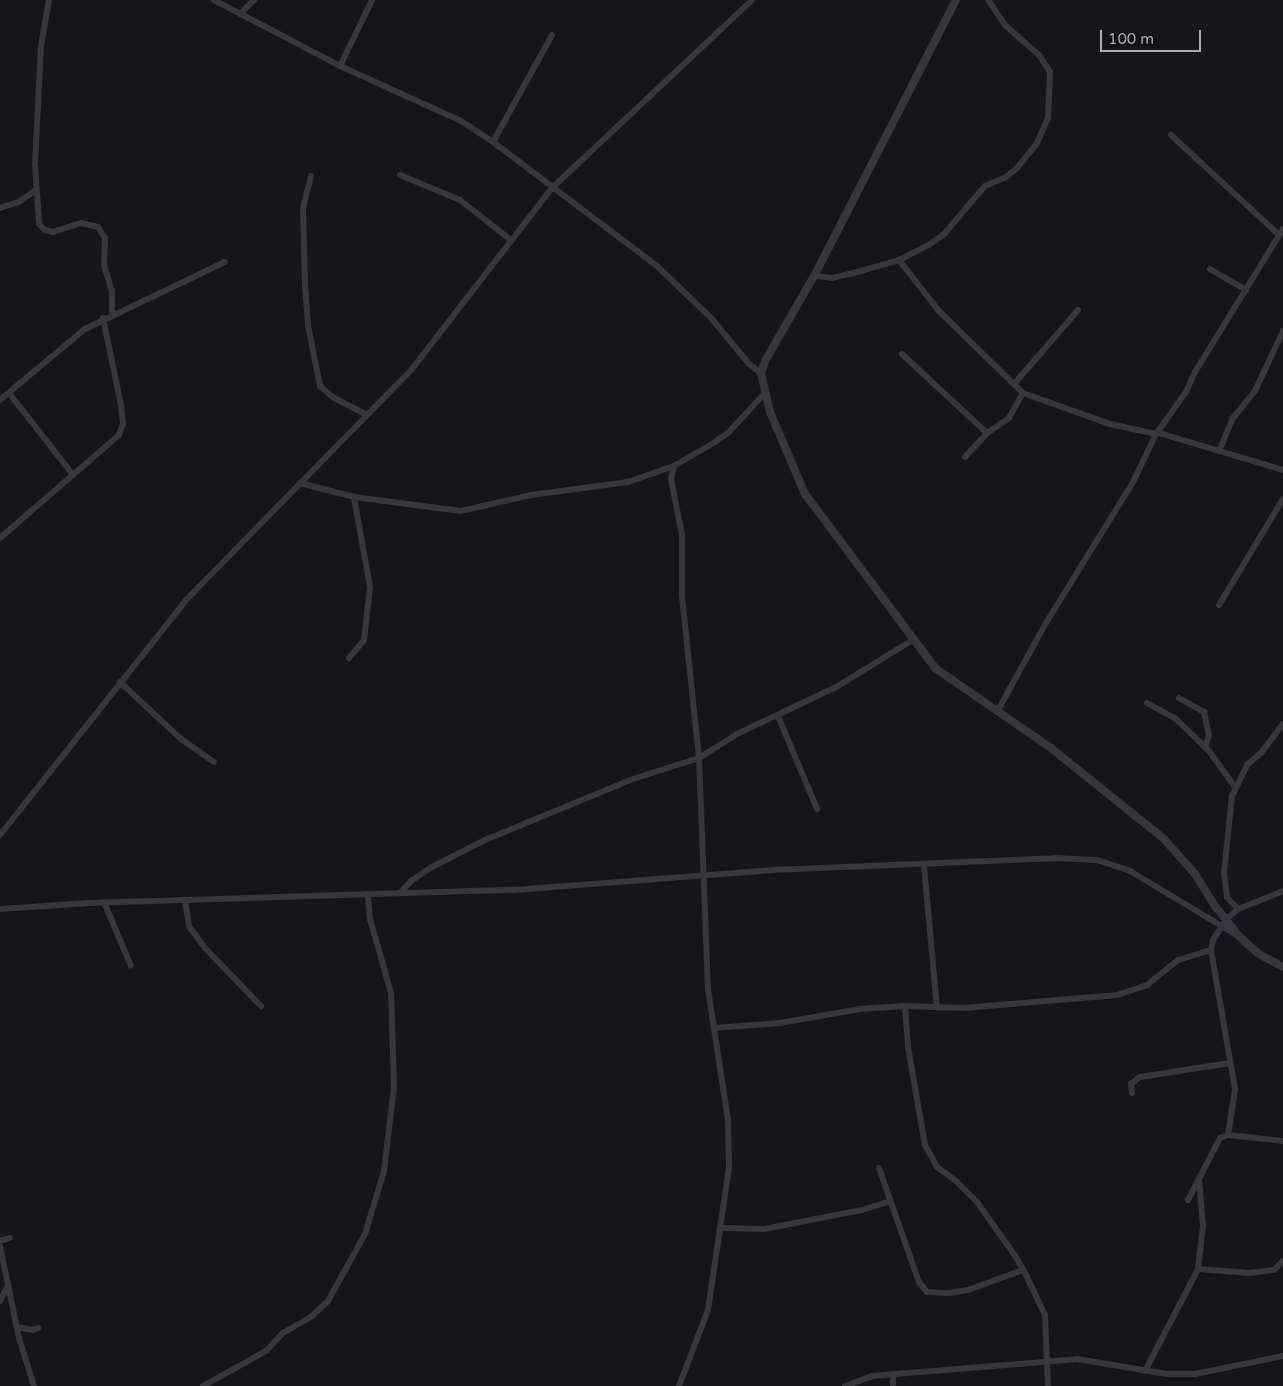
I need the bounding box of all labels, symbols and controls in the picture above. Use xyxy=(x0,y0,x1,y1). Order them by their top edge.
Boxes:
scale bar xyxy=(1103,20,1204,52)
text: 100 m xyxy=(1108,30,1154,48)

